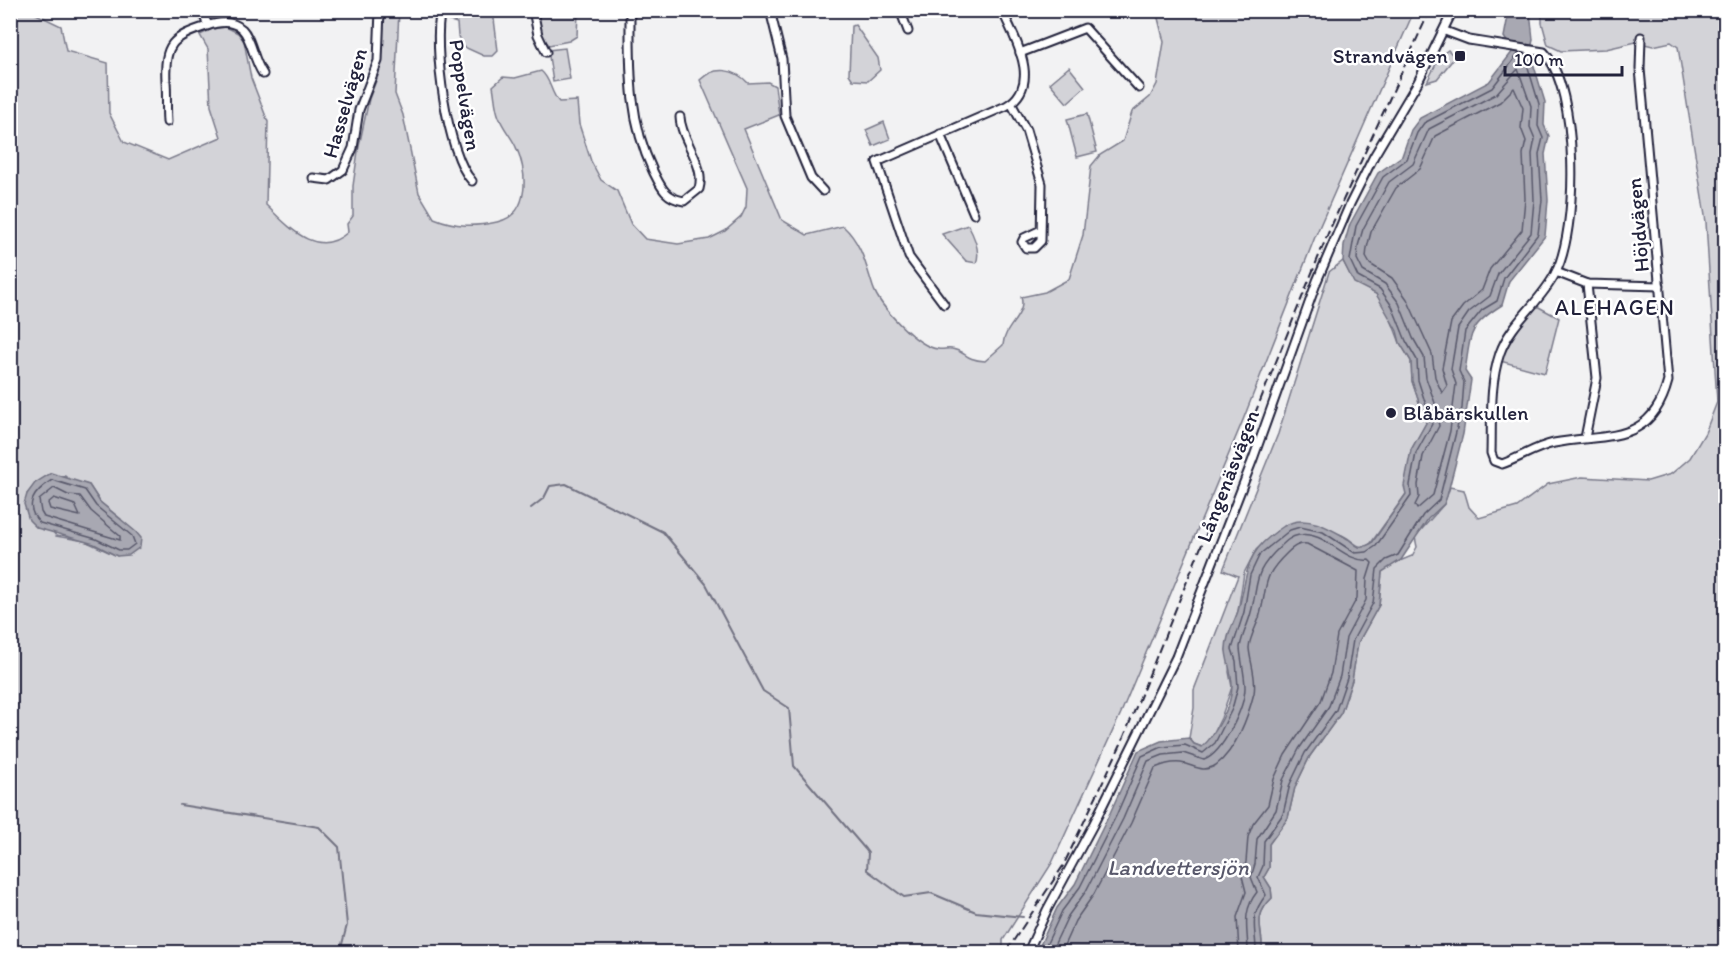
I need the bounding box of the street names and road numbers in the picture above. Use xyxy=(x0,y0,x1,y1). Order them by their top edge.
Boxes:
street label: Poppelvägen xyxy=(444,37,487,153)
street label: Hasselvägen xyxy=(317,45,372,161)
street label: Höjdvägen xyxy=(1621,177,1654,273)
street label: Långenäsvägen xyxy=(1191,406,1264,545)

